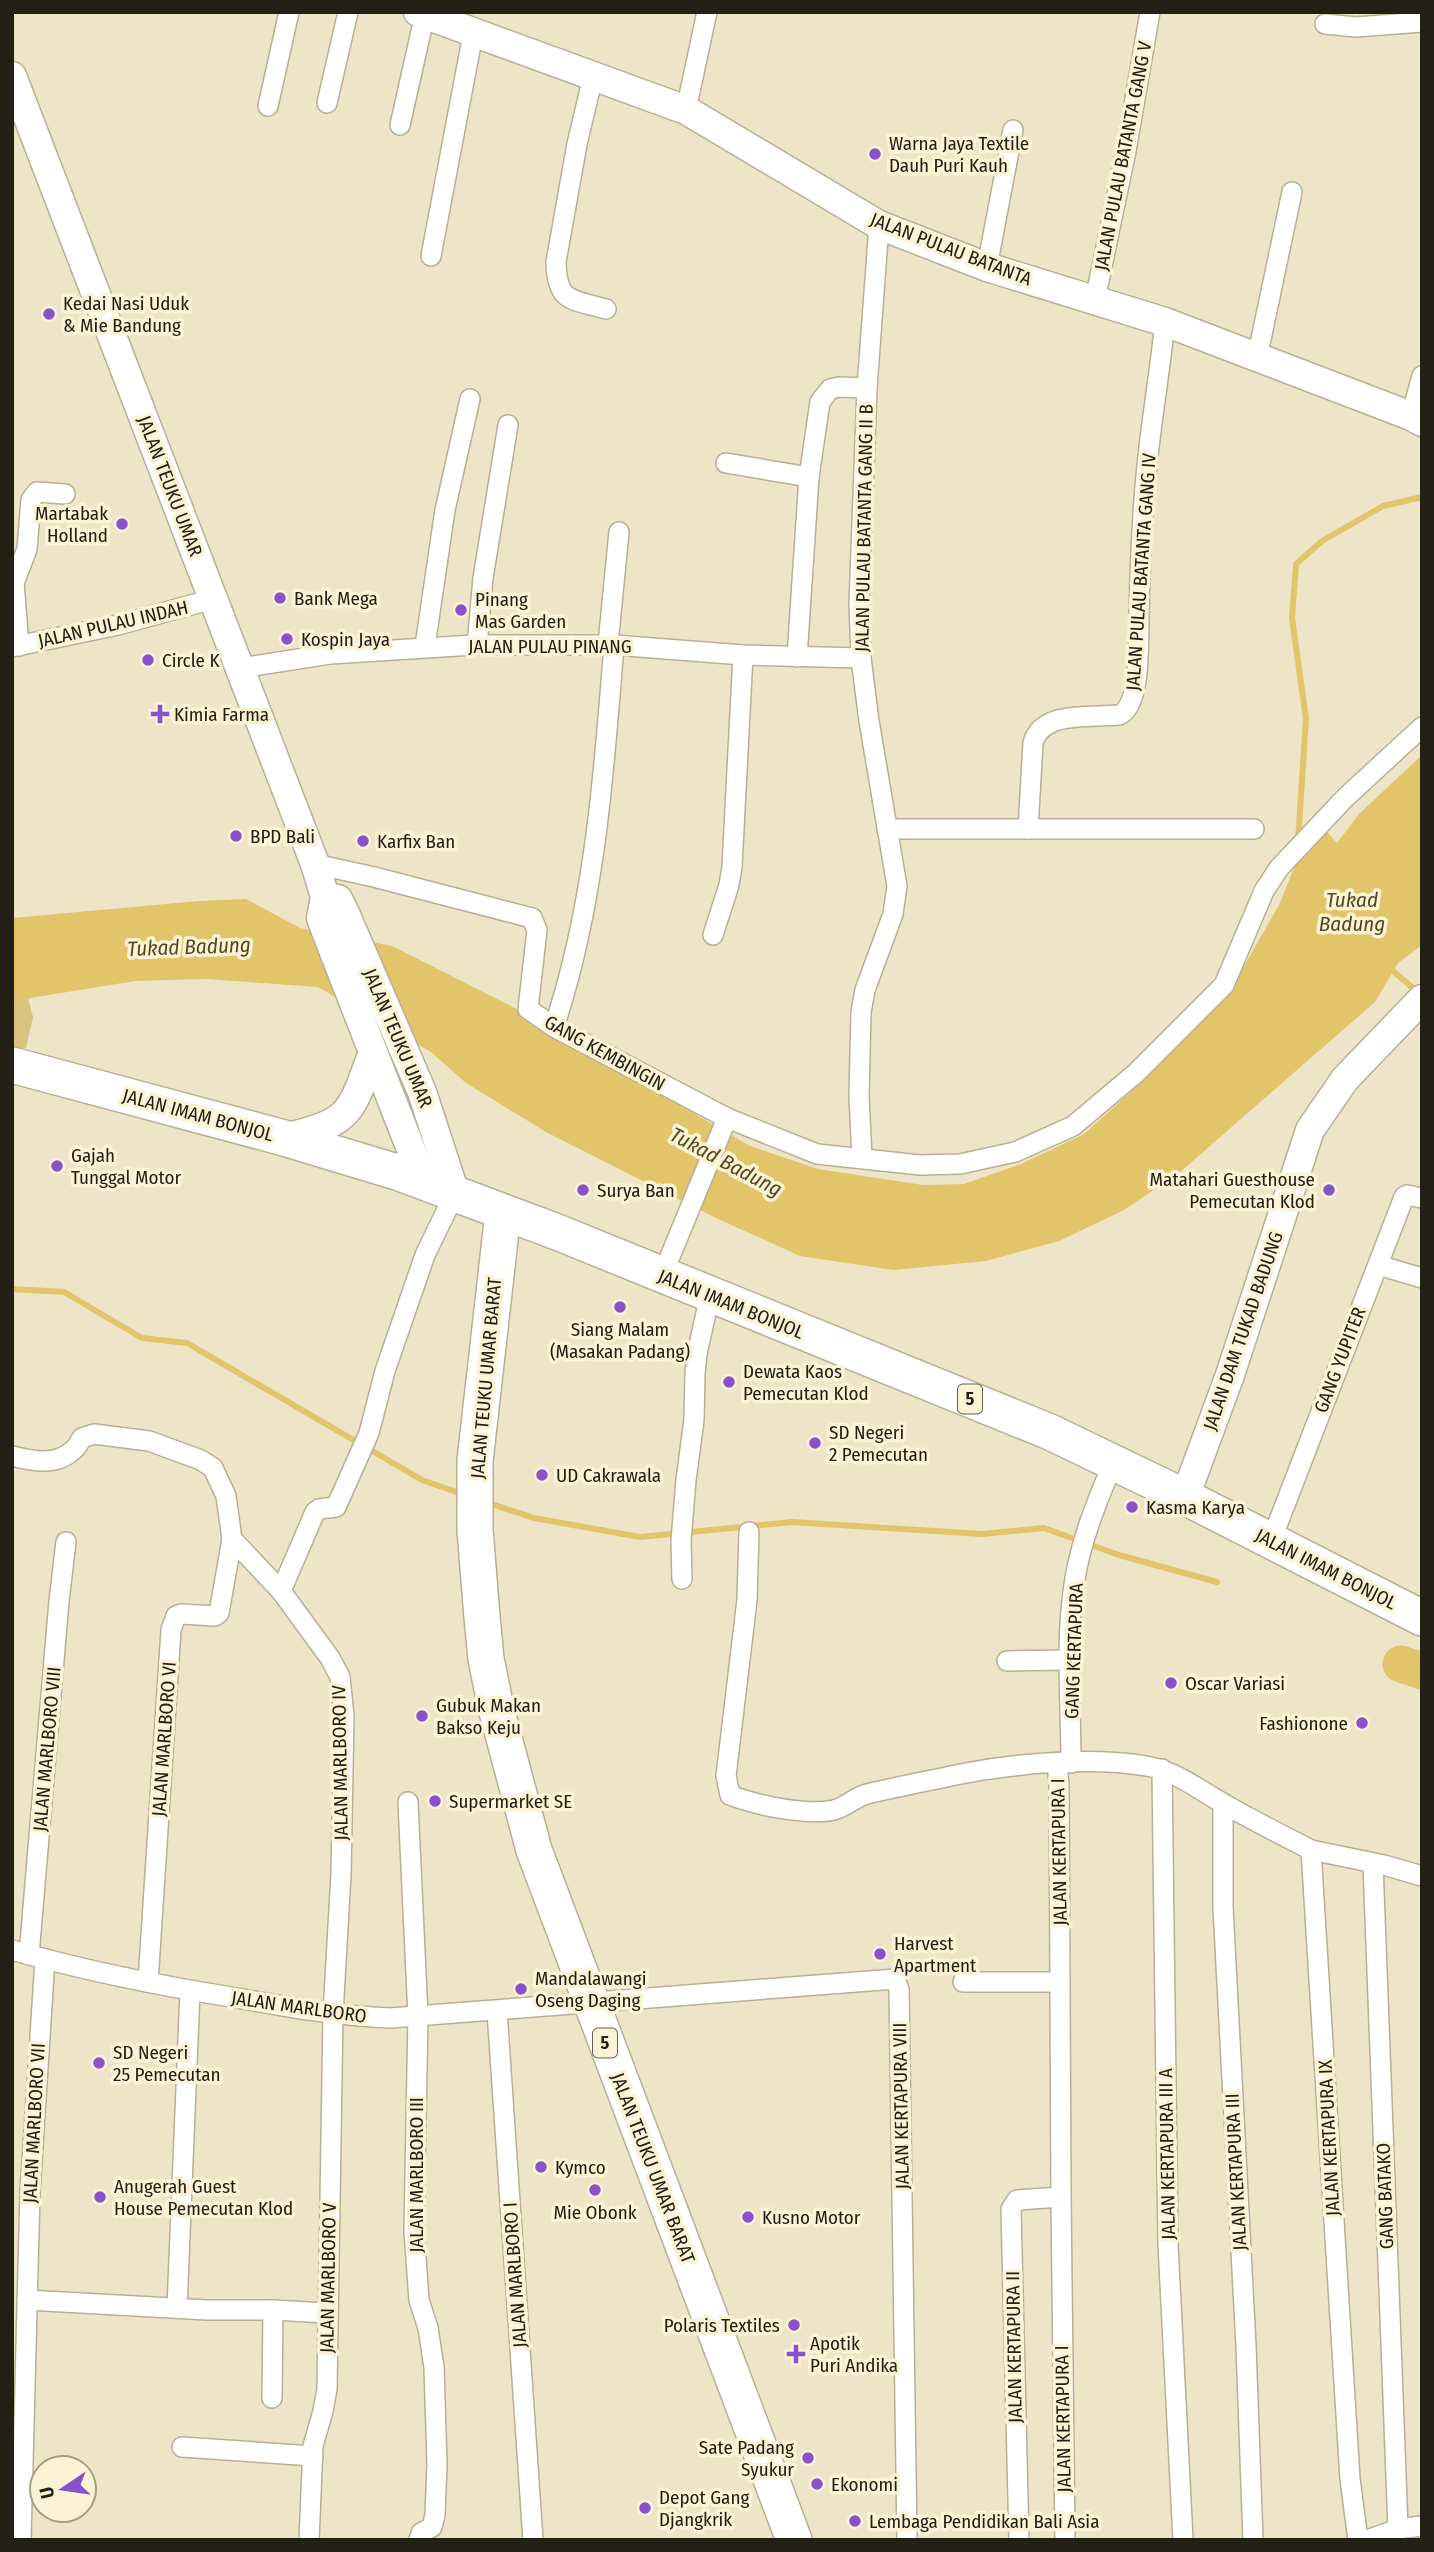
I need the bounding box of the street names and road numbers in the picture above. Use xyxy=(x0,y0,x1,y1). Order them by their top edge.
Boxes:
street label: JALAN PULAU BATANTA GANG V xyxy=(1089,39,1157,273)
street label: JALAN PULAU BATANTA xyxy=(867,208,1035,290)
street label: JALAN PULAU BATANTA GANG II B xyxy=(850,404,878,652)
street label: JALAN TEUKU UMAR xyxy=(133,412,207,560)
street label: JALAN PULAU BATANTA GANG IV xyxy=(1121,452,1161,692)
street label: JALAN PULAU INDAH xyxy=(36,596,190,652)
street label: JALAN PULAU PINANG xyxy=(468,635,632,658)
street label: JALAN TEUKU UMAR xyxy=(358,965,438,1111)
street label: GANG KEMBINGIN xyxy=(541,1010,669,1096)
street label: JALAN IMAM BONJOL xyxy=(120,1084,277,1146)
street label: JALAN DAM TUKAD BADUNG xyxy=(1198,1229,1288,1433)
street label: JALAN IMAM BONJOL xyxy=(655,1264,808,1344)
street label: JALAN TEUKU UMAR BARAT xyxy=(466,1276,506,1480)
street label: GANG YUPITER xyxy=(1309,1304,1371,1416)
road number: 5 xyxy=(958,1384,982,1414)
street label: JALAN IMAM BONJOL xyxy=(1252,1523,1401,1615)
street label: GANG KERTAPURA xyxy=(1060,1583,1088,1719)
street label: JALAN MARLBORO VI xyxy=(147,1661,181,1817)
street label: JALAN MARLBORO VIII xyxy=(28,1666,66,1832)
street label: JALAN MARLBORO IV xyxy=(327,1685,353,1841)
street label: JALAN KERTAPURA I xyxy=(1046,1778,1072,1926)
street label: JALAN MARLBORO xyxy=(230,1986,368,2028)
street label: JALAN KERTAPURA VIII xyxy=(888,2022,914,2190)
road number: 5 xyxy=(593,2028,617,2057)
street label: JALAN MARLBORO VII xyxy=(18,2042,50,2204)
street label: JALAN KERTAPURA IX xyxy=(1313,2059,1345,2217)
street label: JALAN KERTAPURA III A xyxy=(1154,2068,1180,2240)
street label: JALAN TEUKU UMAR BARAT xyxy=(606,2070,700,2267)
street label: JALAN KERTAPURA III xyxy=(1220,2093,1252,2251)
street label: JALAN MARLBORO III xyxy=(405,2097,428,2253)
street label: GANG BATAKO xyxy=(1372,2142,1398,2250)
street label: JALAN MARLBORO V xyxy=(315,2202,341,2353)
street label: JALAN MARLBORO I xyxy=(498,2202,532,2348)
street label: JALAN KERTAPURA II xyxy=(1001,2271,1027,2423)
street label: JALAN KERTAPURA I xyxy=(1050,2345,1076,2493)

